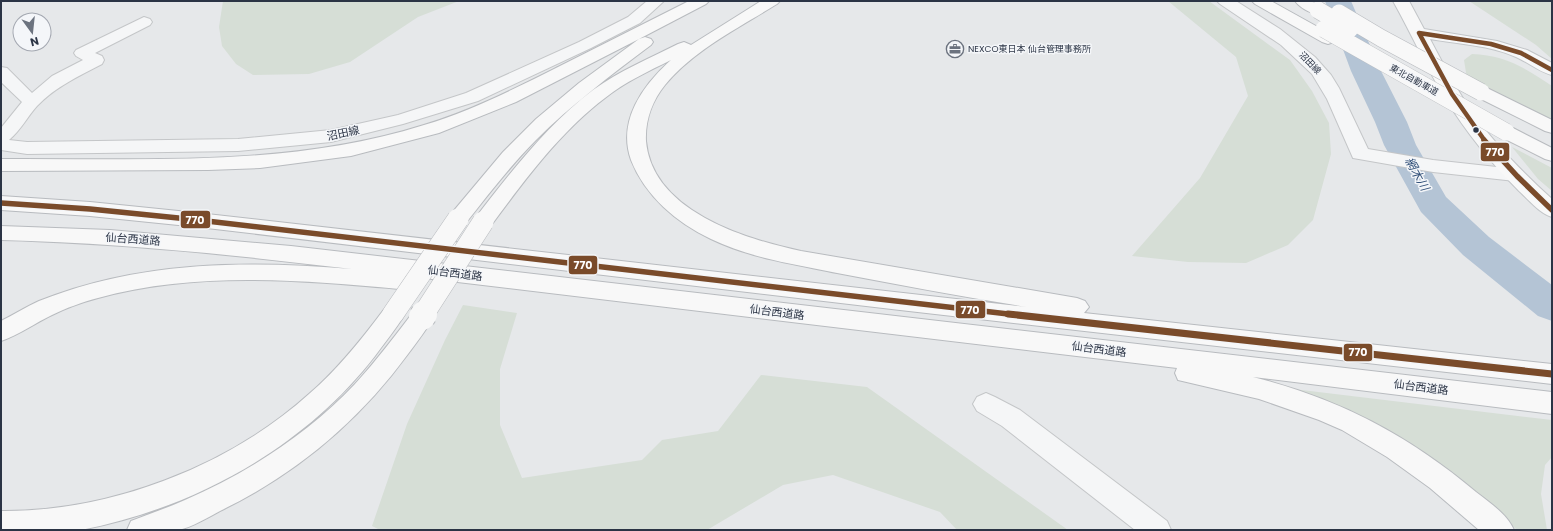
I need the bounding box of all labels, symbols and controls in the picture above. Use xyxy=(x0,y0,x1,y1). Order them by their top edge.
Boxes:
north arrow xyxy=(12,12,52,52)
text: N xyxy=(29,33,41,50)
office icon: NEXCO東日本 仙台管理事務所 xyxy=(945,39,965,59)
place label: NEXCO東日本 仙台管理事務所 xyxy=(968,43,1091,55)
street label: 沼田線 xyxy=(1296,49,1324,78)
street label: 東北自動車道 xyxy=(1387,62,1441,98)
street label: 沼田線 xyxy=(325,122,361,144)
unlabelled marker xyxy=(1471,125,1481,135)
line badge: 770 xyxy=(1480,142,1510,162)
text: 770 xyxy=(1486,144,1504,160)
water label: 網木川 xyxy=(1401,154,1435,195)
line badge: 770 xyxy=(180,210,211,229)
text: 770 xyxy=(186,212,204,228)
street label: 仙台西道路 xyxy=(105,229,161,249)
line badge: 770 xyxy=(568,255,598,275)
text: 770 xyxy=(574,257,592,273)
street label: 仙台西道路 xyxy=(427,262,483,284)
line badge: 770 xyxy=(955,300,986,319)
street label: 仙台西道路 xyxy=(749,301,805,323)
text: 770 xyxy=(961,302,979,318)
street label: 仙台西道路 xyxy=(1071,338,1127,360)
line badge: 770 xyxy=(1343,343,1373,362)
text: 770 xyxy=(1349,344,1367,360)
street label: 仙台西道路 xyxy=(1393,376,1449,398)

